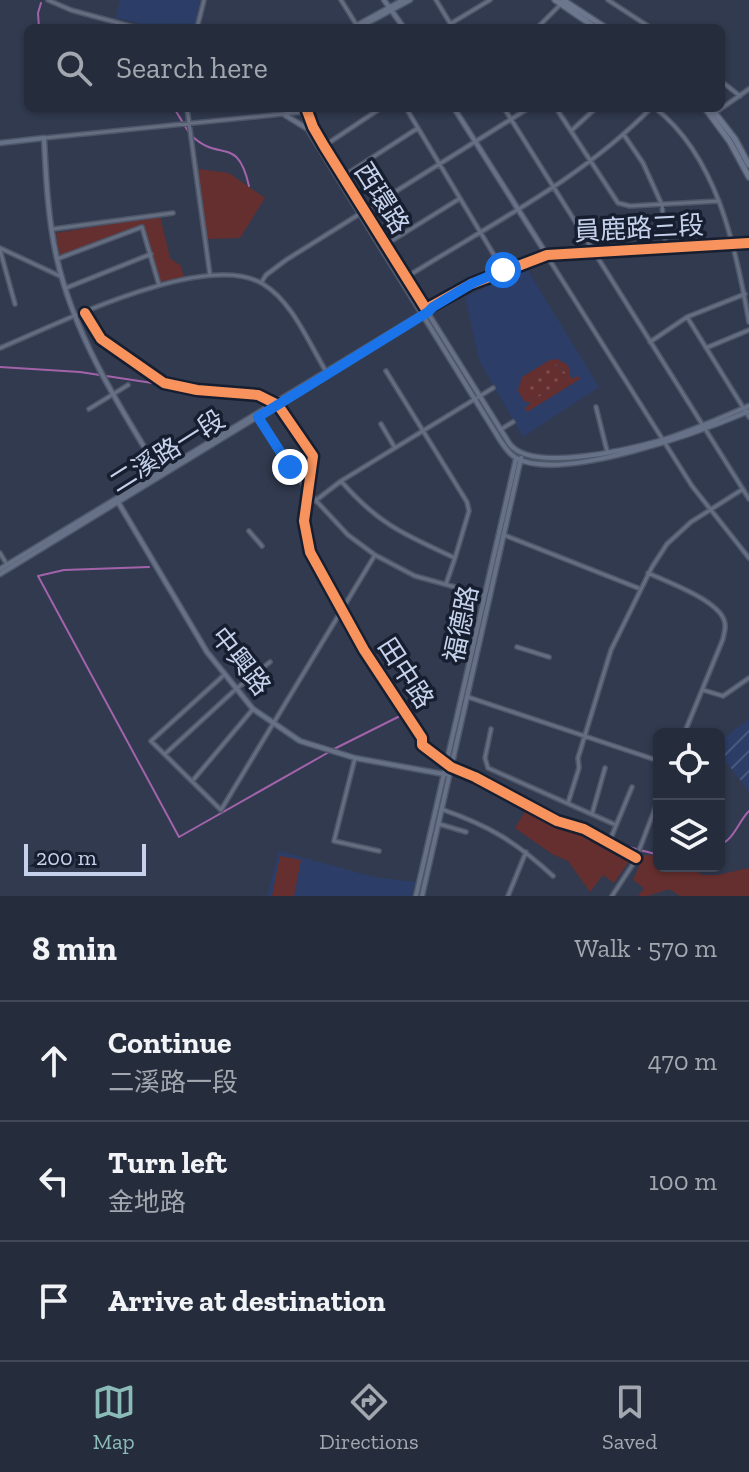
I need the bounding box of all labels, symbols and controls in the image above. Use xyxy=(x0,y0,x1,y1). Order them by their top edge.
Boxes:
search box xyxy=(24,24,725,112)
icon: search xyxy=(52,46,96,90)
text: Search here xyxy=(116,50,268,86)
street label: 西環路 xyxy=(348,156,416,240)
street label: 員鹿路三段 xyxy=(573,209,705,247)
route start xyxy=(485,252,521,288)
street label: 二溪路一段 xyxy=(103,403,231,499)
route end xyxy=(272,449,308,485)
street label: 福德路 xyxy=(437,583,485,665)
street label: 中興路 xyxy=(204,620,278,702)
street label: 田中路 xyxy=(371,632,441,714)
map controls xyxy=(653,728,725,872)
button: locate xyxy=(653,728,725,800)
button: layers xyxy=(653,800,725,872)
scale bar xyxy=(24,840,146,876)
text: 200 m xyxy=(36,844,97,871)
text: 8 min xyxy=(32,928,117,969)
text: Walk · 570 m xyxy=(574,932,717,964)
text: Continue xyxy=(108,1025,232,1061)
icon: ahead xyxy=(32,1039,76,1083)
text: 470 m xyxy=(648,1045,717,1077)
text: 二溪路一段 xyxy=(108,1066,238,1098)
text: Turn left xyxy=(108,1145,227,1181)
icon: left xyxy=(32,1159,76,1203)
text: 100 m xyxy=(649,1165,717,1197)
text: 金地路 xyxy=(108,1186,186,1218)
icon: arrive xyxy=(32,1279,76,1323)
text: Arrive at destination xyxy=(108,1283,385,1319)
tab: Map xyxy=(92,1380,136,1455)
tab: Directions xyxy=(319,1380,419,1455)
tab: Saved xyxy=(602,1380,657,1455)

